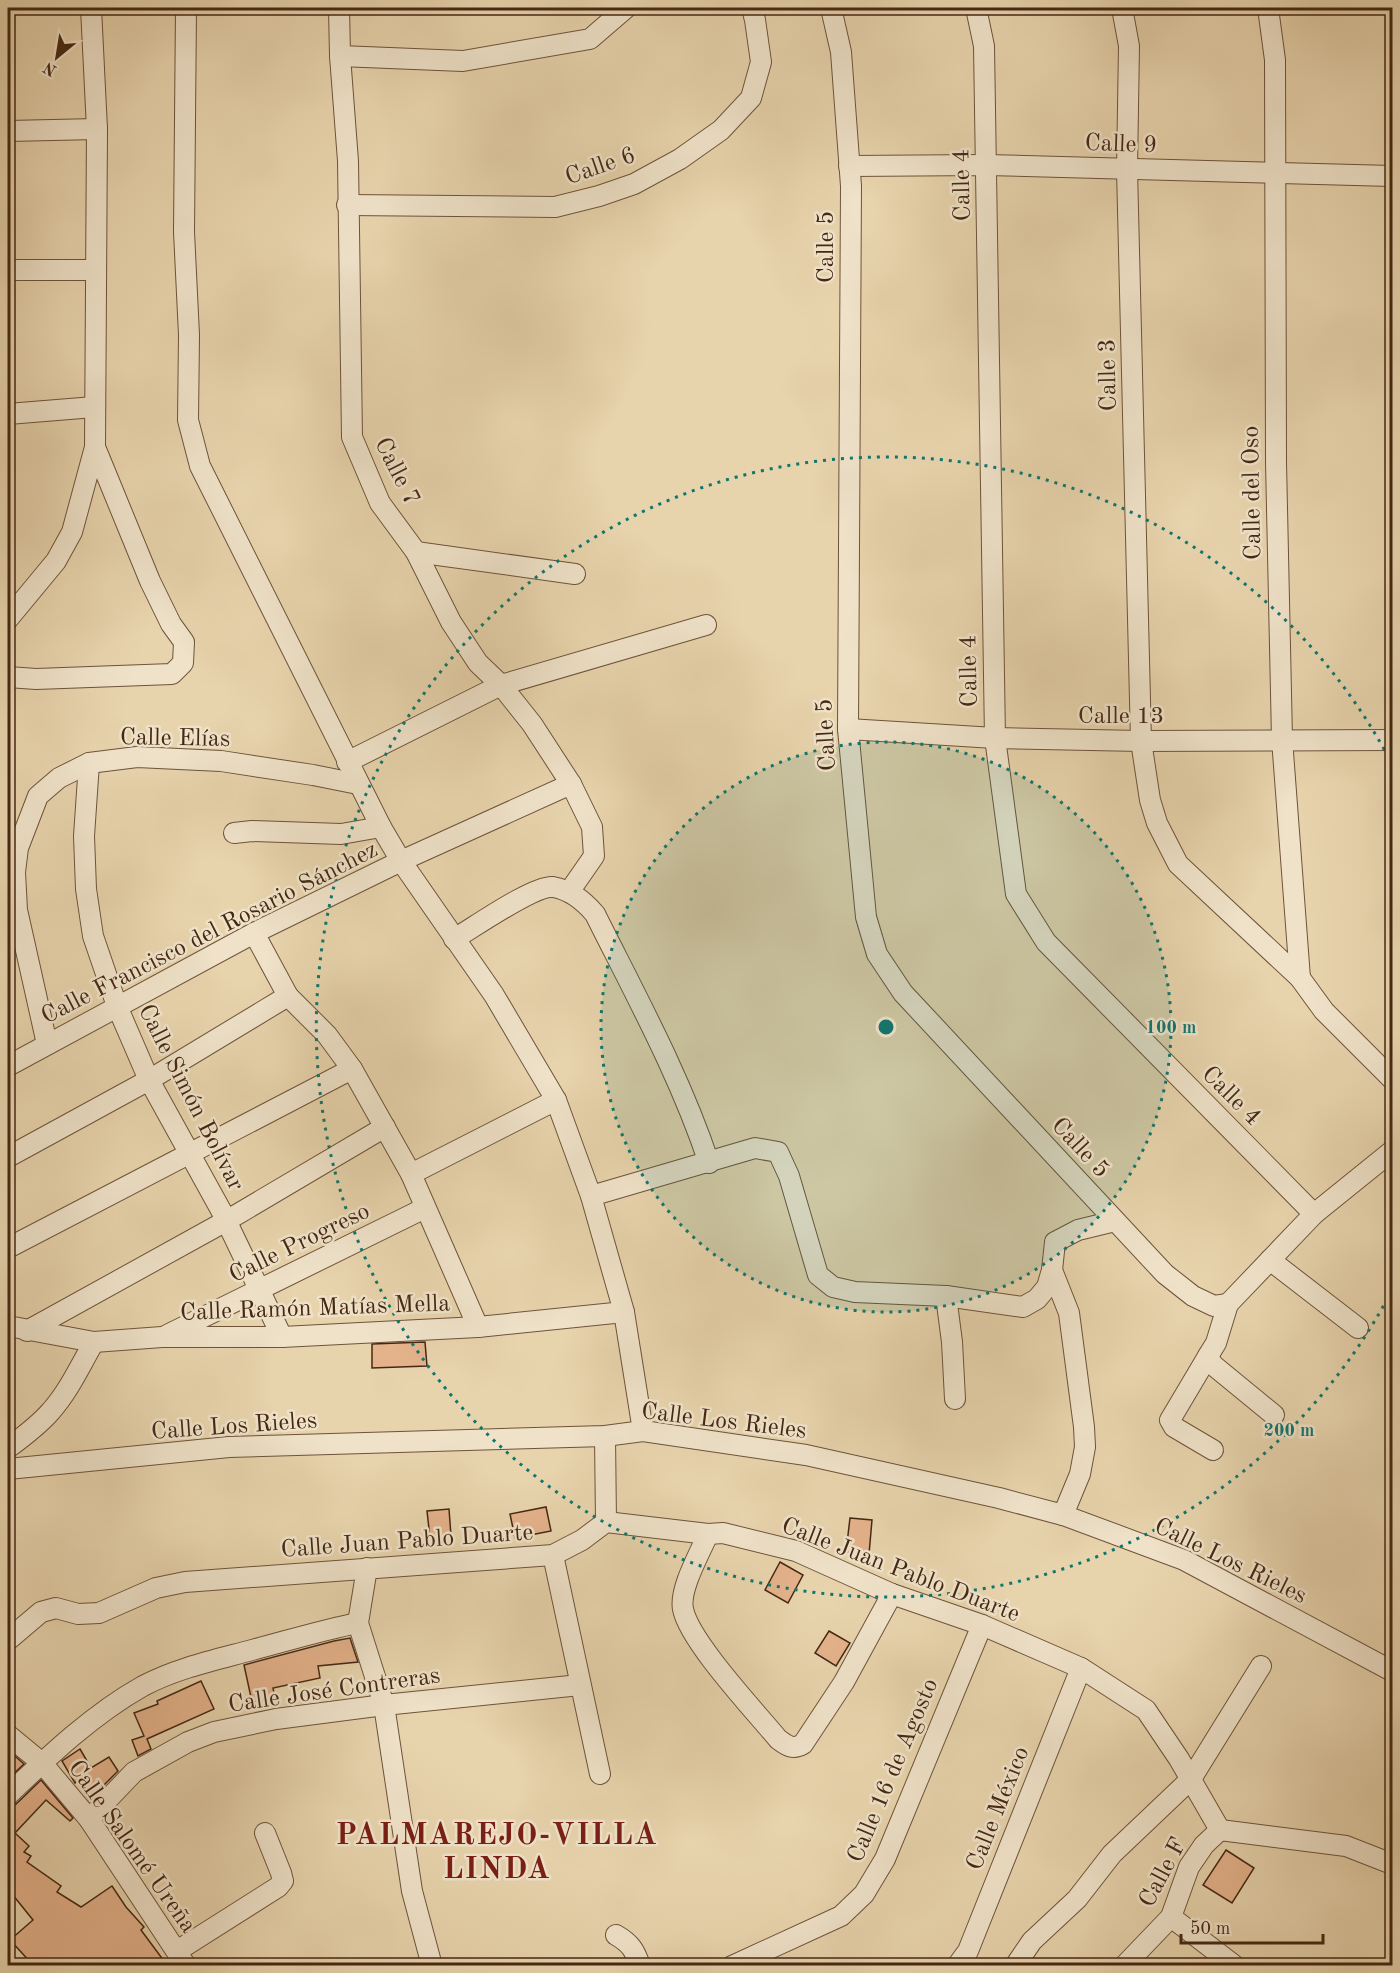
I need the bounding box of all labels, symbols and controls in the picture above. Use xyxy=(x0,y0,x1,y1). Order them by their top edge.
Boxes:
north arrow xyxy=(27,27,87,87)
text: N xyxy=(41,58,60,78)
street label: Calle 9 xyxy=(1084,132,1158,158)
street label: Calle 6 xyxy=(562,144,639,190)
street label: Calle 4 xyxy=(950,148,976,221)
street label: Calle 5 xyxy=(815,211,839,283)
street label: Calle 3 xyxy=(1096,338,1122,411)
street label: Calle del Oso xyxy=(1240,425,1266,560)
street label: Calle 7 xyxy=(369,434,423,510)
street label: Calle 4 xyxy=(957,634,983,707)
street label: Calle 5 xyxy=(813,698,841,772)
street label: Calle 13 xyxy=(1078,705,1164,729)
street label: Calle Elías xyxy=(120,726,230,752)
street label: Calle Francisco del Rosario Sánchez xyxy=(38,838,382,1029)
street label: Calle Simón Bolívar xyxy=(133,1001,248,1195)
centre of rings xyxy=(876,1017,896,1037)
text: 100 m xyxy=(1146,1019,1196,1037)
street label: Calle 4 xyxy=(1196,1062,1265,1131)
street label: Calle 5 xyxy=(1046,1114,1113,1183)
street label: Calle Progreso xyxy=(226,1200,374,1288)
street label: Calle Ramón Matías Mella xyxy=(180,1292,451,1326)
street label: Calle Los Rieles xyxy=(640,1400,808,1444)
street label: Calle Los Rieles xyxy=(150,1409,318,1445)
text: 200 m xyxy=(1264,1422,1314,1440)
street label: Calle Juan Pablo Duarte xyxy=(778,1514,1023,1627)
street label: Calle Los Rieles xyxy=(1150,1515,1310,1609)
street label: Calle Juan Pablo Duarte xyxy=(280,1521,534,1563)
street label: Calle José Contreras xyxy=(227,1664,442,1718)
street label: Calle 16 de Agosto xyxy=(844,1675,943,1866)
street label: Calle México xyxy=(963,1743,1035,1874)
street label: Calle Salomé Ureña xyxy=(63,1756,200,1938)
district label: PALMAREJO-VILLA LINDA xyxy=(336,1821,658,1885)
street label: Calle F xyxy=(1136,1834,1192,1912)
scale bar xyxy=(1181,1907,1324,1945)
text: 50 m xyxy=(1190,1920,1230,1938)

